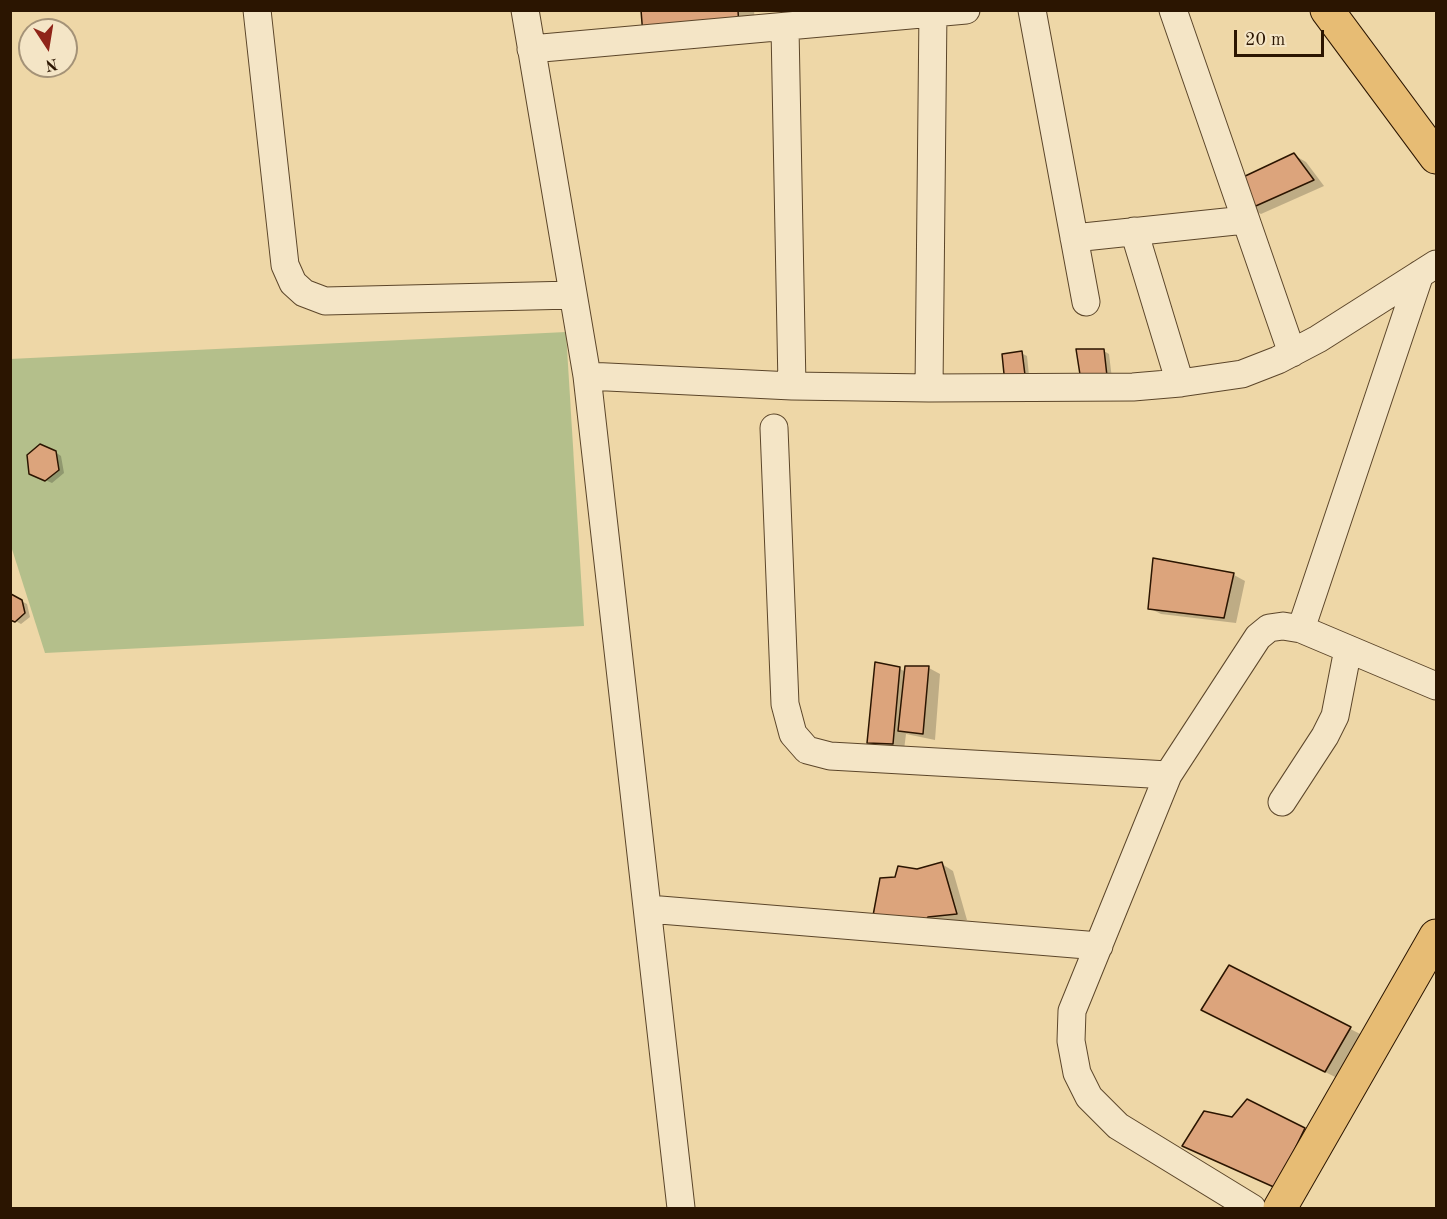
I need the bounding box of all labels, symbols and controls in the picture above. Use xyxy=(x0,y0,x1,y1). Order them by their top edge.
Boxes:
north arrow xyxy=(18,18,78,78)
scale bar xyxy=(1237,18,1327,56)
text: 20 m xyxy=(1245,31,1285,49)
text: N xyxy=(44,55,59,73)

